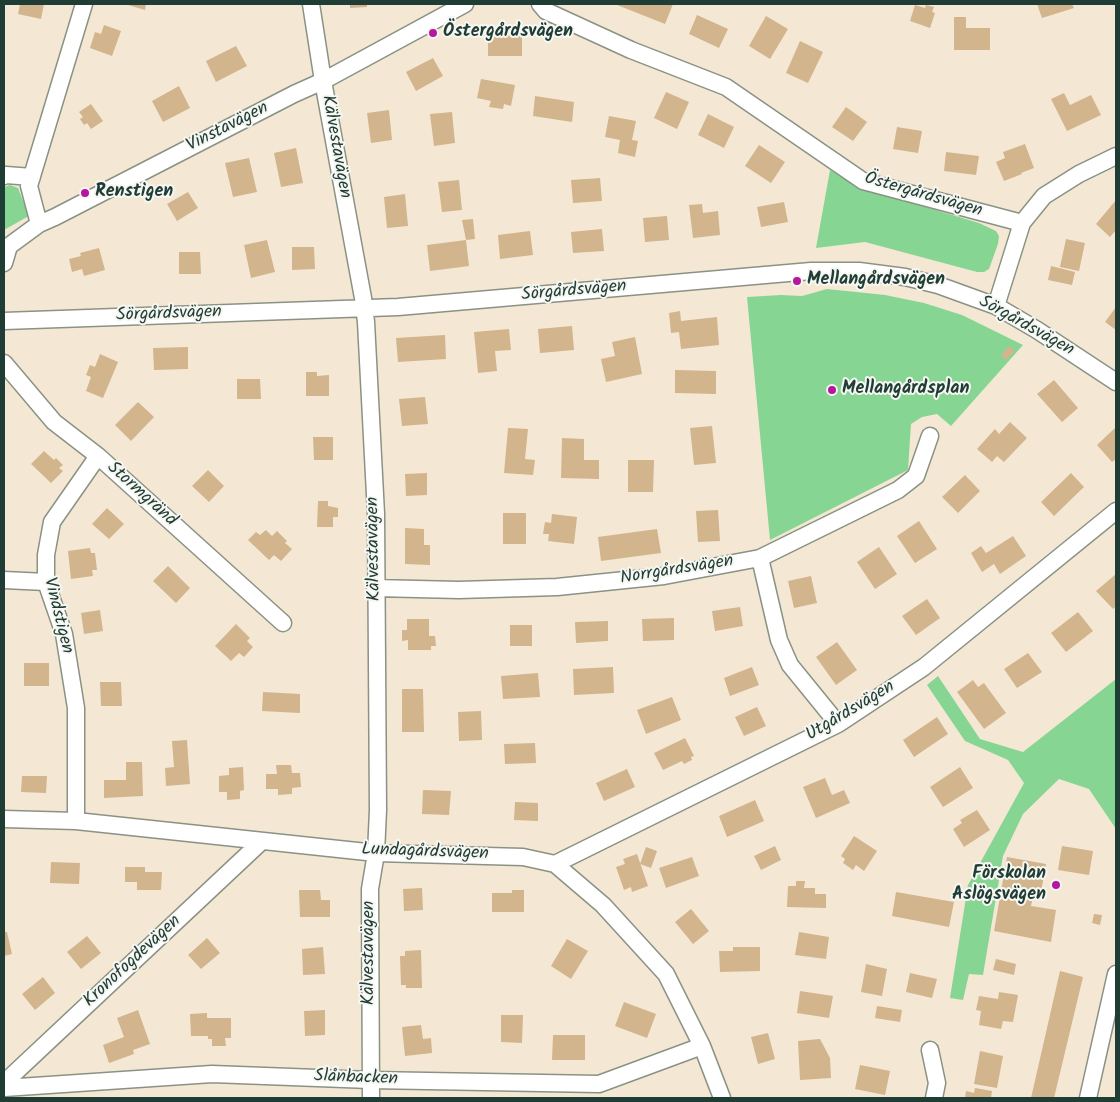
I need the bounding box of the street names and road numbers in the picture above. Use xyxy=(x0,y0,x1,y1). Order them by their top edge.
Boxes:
street label: Kälvestavägen xyxy=(315,94,355,200)
street label: Vinstavägen xyxy=(184,98,272,158)
street label: Östergårdsvägen xyxy=(862,169,984,223)
street label: Sörgårdsvägen xyxy=(520,277,628,307)
street label: Sörgårdsvägen xyxy=(975,292,1077,362)
street label: Sörgårdsvägen xyxy=(116,302,222,328)
street label: Stormgränd xyxy=(102,458,180,532)
street label: Kälvestavägen xyxy=(363,496,387,602)
street label: Norrgårdsvägen xyxy=(619,551,735,591)
street label: Vindstigen xyxy=(37,576,77,656)
street label: Utgårdsvägen xyxy=(803,677,899,747)
street label: Lundagårdsvägen xyxy=(361,840,489,866)
street label: Kälvestavägen xyxy=(359,901,381,1005)
street label: Kronofogdevägen xyxy=(80,911,186,1013)
street label: Slånbacken xyxy=(314,1067,398,1091)

